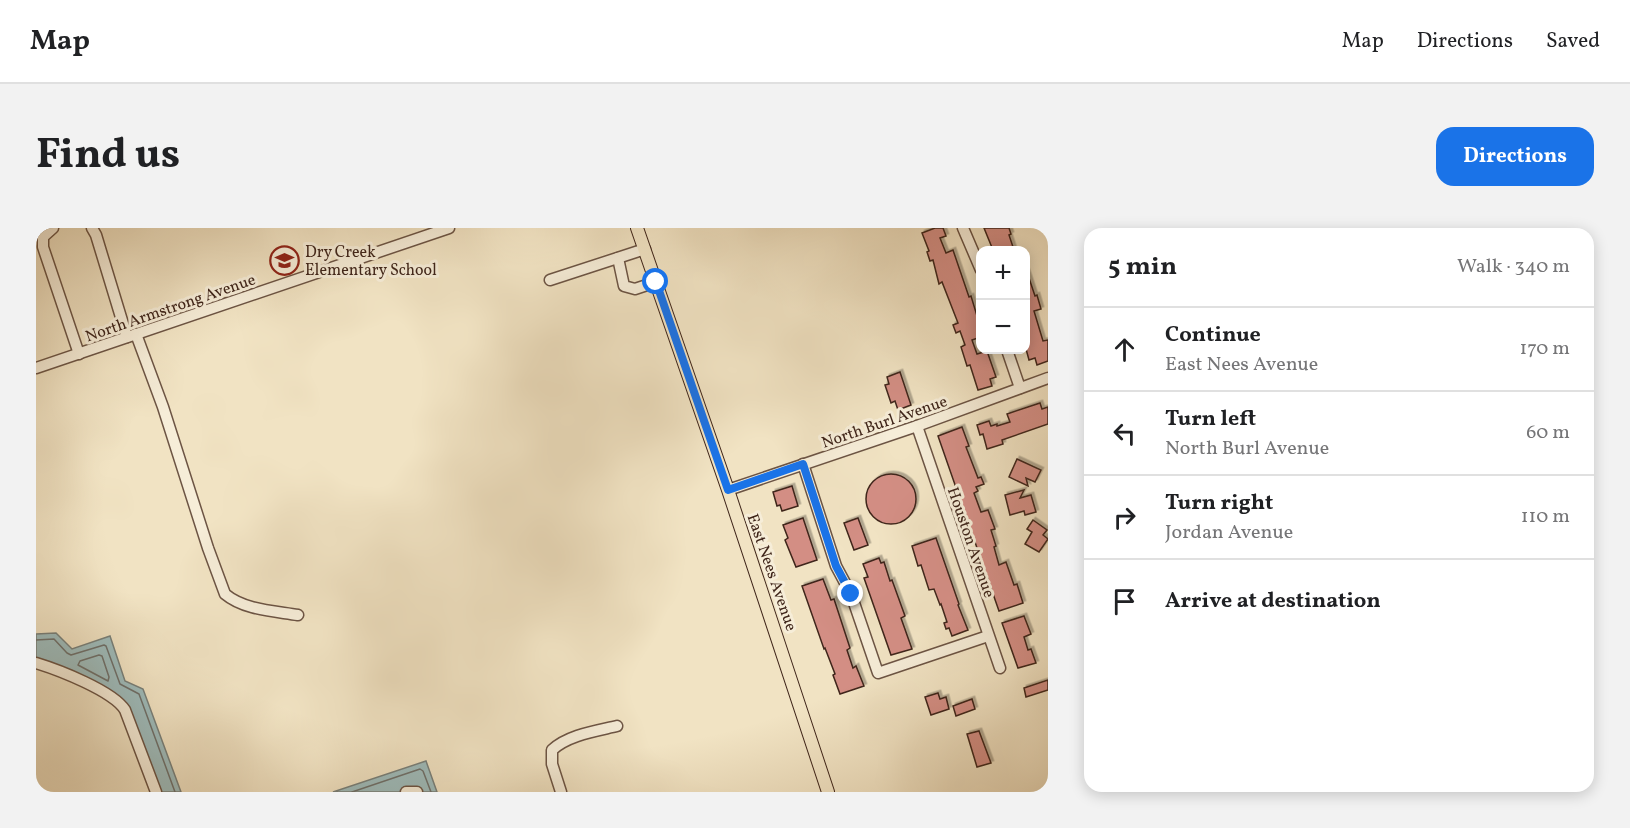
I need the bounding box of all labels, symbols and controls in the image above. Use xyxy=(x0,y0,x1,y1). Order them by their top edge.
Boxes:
text: Map xyxy=(30,22,90,61)
text: Map xyxy=(1342,27,1384,56)
text: Directions xyxy=(1417,27,1513,56)
text: Saved xyxy=(1546,27,1600,56)
text: Find us xyxy=(36,127,180,186)
button: Directions xyxy=(1436,127,1594,186)
place label: Dry Creek Elementary School xyxy=(305,242,437,282)
school or university icon: Dry Creek Elementary School xyxy=(268,244,300,276)
map controls xyxy=(976,246,1030,354)
button: + xyxy=(976,246,1030,300)
text: 5 min xyxy=(1108,249,1177,285)
text: Walk · 340 m xyxy=(1457,253,1570,281)
route start xyxy=(642,268,668,294)
street label: North Armstrong Avenue xyxy=(83,269,259,348)
button: − xyxy=(976,300,1030,354)
text: Continue xyxy=(1165,320,1261,351)
icon: ahead xyxy=(1108,333,1141,366)
text: 170 m xyxy=(1520,335,1570,363)
text: East Nees Avenue xyxy=(1165,351,1318,379)
street label: North Burl Avenue xyxy=(819,391,950,455)
text: Turn left xyxy=(1165,404,1256,435)
icon: left xyxy=(1108,417,1141,450)
text: 60 m xyxy=(1526,419,1570,447)
text: North Burl Avenue xyxy=(1165,435,1329,463)
street label: Houston Avenue xyxy=(941,484,999,601)
text: Turn right xyxy=(1165,488,1273,519)
icon: right xyxy=(1108,501,1141,534)
text: 110 m xyxy=(1521,503,1570,531)
street label: East Nees Avenue xyxy=(741,511,801,634)
text: Jordan Avenue xyxy=(1165,519,1293,547)
route end xyxy=(837,580,863,606)
icon: arrive xyxy=(1108,585,1141,618)
text: Arrive at destination xyxy=(1165,586,1381,617)

